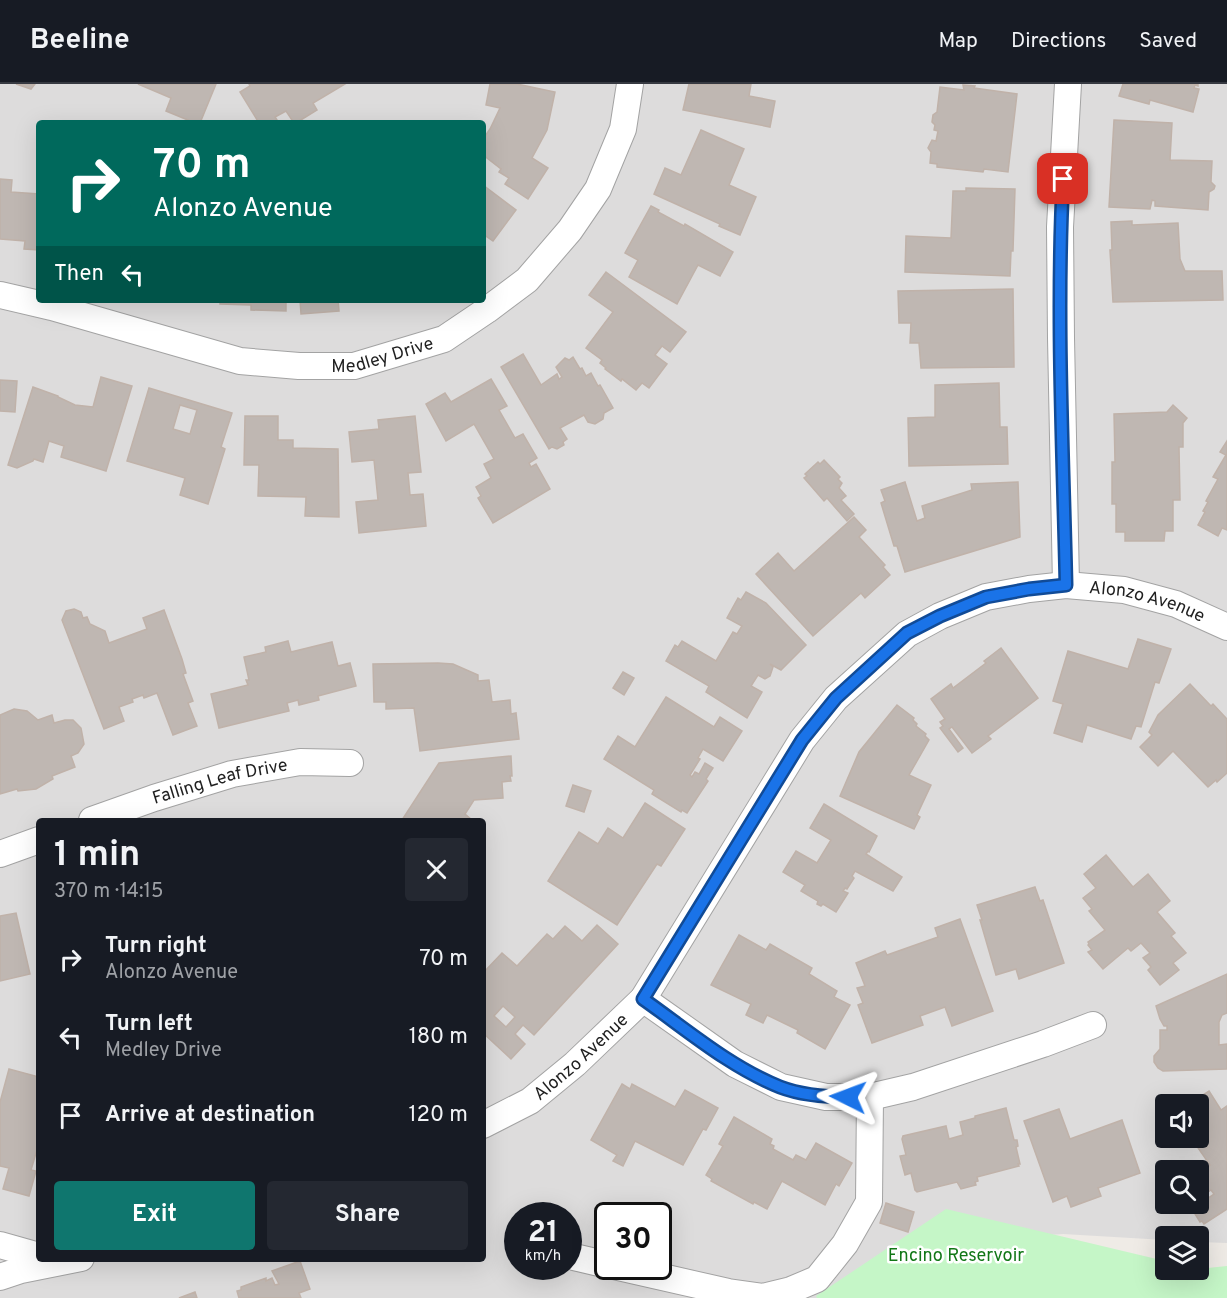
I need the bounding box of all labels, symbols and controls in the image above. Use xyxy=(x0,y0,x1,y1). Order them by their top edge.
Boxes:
text: Beeline xyxy=(30,23,130,59)
text: Map xyxy=(938,28,978,55)
text: Directions xyxy=(1011,28,1106,55)
text: Saved xyxy=(1139,28,1197,55)
text: 70 m xyxy=(153,140,251,193)
icon: right xyxy=(54,144,132,222)
pin xyxy=(1037,153,1088,204)
icon: arrive xyxy=(1046,162,1079,195)
text: Alonzo Avenue xyxy=(153,192,333,226)
icon: left xyxy=(116,258,149,291)
text: Then xyxy=(54,261,104,288)
street label: Medley Drive xyxy=(331,333,437,379)
street label: Alonzo Avenue xyxy=(1088,577,1208,629)
street label: Falling Leaf Drive xyxy=(150,754,290,811)
text: 1 min xyxy=(54,833,140,879)
button: close xyxy=(405,838,468,901)
text: 370 m · 14:15 xyxy=(54,879,163,905)
text: Turn right xyxy=(105,933,207,960)
icon: right xyxy=(54,943,87,976)
text: 70 m xyxy=(419,946,468,973)
text: Alonzo Avenue xyxy=(105,960,238,986)
street label: Alonzo Avenue xyxy=(529,1009,634,1106)
text: Turn left xyxy=(105,1011,193,1038)
icon: left xyxy=(54,1021,87,1054)
text: 180 m xyxy=(409,1024,468,1051)
text: Medley Drive xyxy=(105,1038,222,1064)
position arrow xyxy=(816,1065,880,1129)
map controls xyxy=(1155,1094,1209,1280)
button: sound xyxy=(1155,1094,1209,1148)
icon: arrive xyxy=(54,1099,87,1132)
text: Arrive at destination xyxy=(105,1102,315,1129)
text: 120 m xyxy=(408,1102,468,1129)
button: search xyxy=(1155,1160,1209,1214)
button: Exit xyxy=(54,1181,255,1250)
button: Share xyxy=(267,1181,468,1250)
speed limit sign: 30 xyxy=(594,1202,672,1280)
text: 21 xyxy=(528,1215,558,1252)
button: layers xyxy=(1155,1226,1209,1280)
park label: Encino Reservoir xyxy=(888,1245,1024,1268)
text: km/h xyxy=(525,1247,561,1266)

